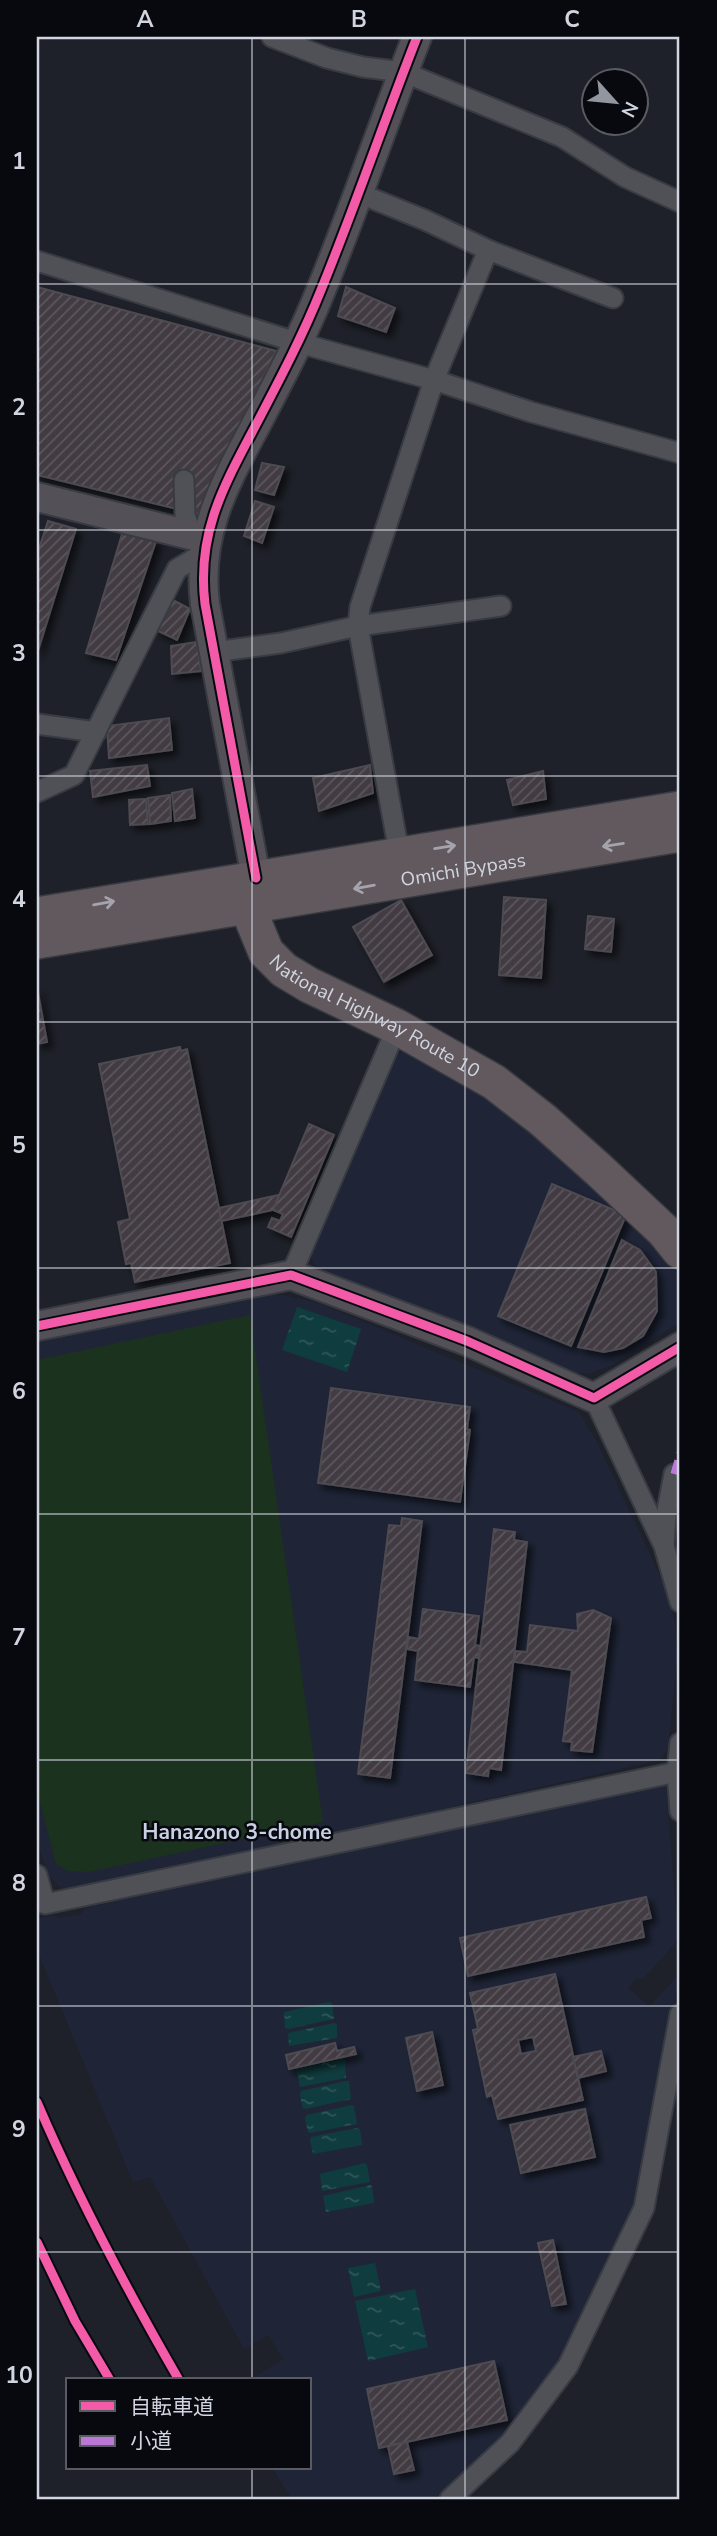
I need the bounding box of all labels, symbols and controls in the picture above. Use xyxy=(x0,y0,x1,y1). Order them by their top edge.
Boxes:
text: A xyxy=(136,4,154,35)
text: B xyxy=(351,4,367,35)
text: C xyxy=(564,4,580,35)
north arrow xyxy=(580,66,650,136)
text: N xyxy=(614,97,644,122)
text: 1 xyxy=(12,146,26,177)
text: 2 xyxy=(12,392,26,423)
text: 3 xyxy=(12,638,26,669)
one-way arrow xyxy=(602,839,625,852)
one-way arrow xyxy=(433,840,456,853)
street label: Omichi Bypass xyxy=(399,847,528,893)
one-way arrow xyxy=(353,881,376,894)
text: 4 xyxy=(12,884,26,915)
one-way arrow xyxy=(92,896,115,909)
street label: National Highway Route 10 xyxy=(263,949,485,1084)
text: 5 xyxy=(12,1130,26,1161)
text: 6 xyxy=(12,1376,26,1407)
text: 7 xyxy=(12,1622,26,1653)
district label: Hanazono 3-chome xyxy=(142,1818,332,1846)
text: 8 xyxy=(12,1868,26,1899)
text: 9 xyxy=(12,2114,26,2145)
text: 10 xyxy=(5,2360,33,2391)
legend xyxy=(66,2378,312,2470)
text: 自転車道 xyxy=(130,2393,214,2421)
text: 小道 xyxy=(130,2427,172,2455)

